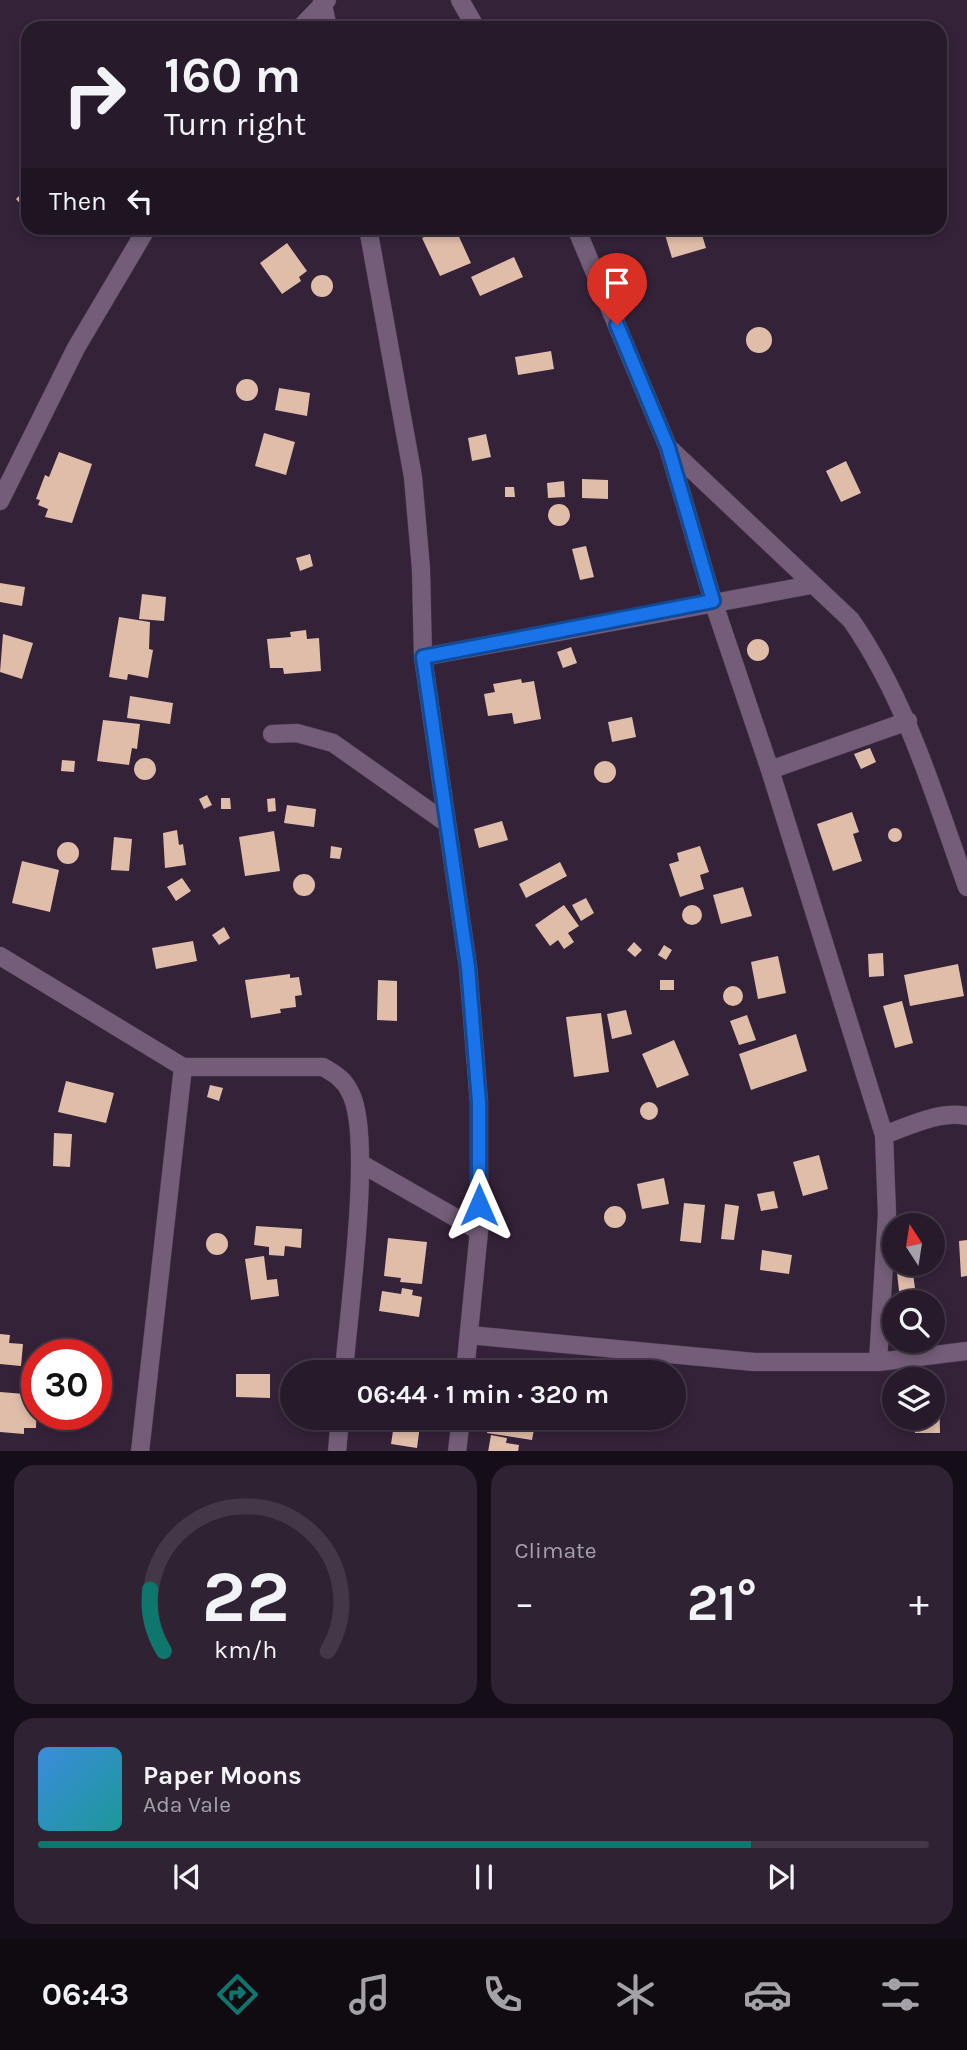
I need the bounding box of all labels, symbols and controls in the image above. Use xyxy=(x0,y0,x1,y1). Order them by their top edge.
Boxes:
text: 160 m xyxy=(164,47,301,104)
icon: right xyxy=(49,49,140,140)
text: Turn right xyxy=(164,106,306,143)
icon: left xyxy=(121,182,159,220)
text: Then xyxy=(49,186,107,217)
pin xyxy=(587,253,647,325)
icon: arrive xyxy=(598,264,636,302)
position arrow xyxy=(442,1168,516,1242)
north arrow xyxy=(882,1213,945,1276)
map controls xyxy=(882,1213,945,1430)
button: search xyxy=(882,1290,945,1353)
speed limit sign: 30 xyxy=(21,1339,112,1430)
button: layers xyxy=(882,1367,945,1430)
text: 06:44 · 1 min · 320 m xyxy=(357,1379,609,1410)
text: Climate xyxy=(515,1537,597,1564)
text: 22 xyxy=(201,1554,289,1639)
text: 21° xyxy=(687,1572,757,1633)
text: − xyxy=(515,1581,534,1626)
text: + xyxy=(909,1581,929,1626)
text: km/h xyxy=(214,1634,277,1663)
text: Paper Moons xyxy=(143,1760,302,1791)
text: Ada Vale xyxy=(143,1791,231,1818)
icon: previous xyxy=(168,1858,206,1896)
icon: pause xyxy=(465,1858,503,1896)
icon: next xyxy=(762,1858,800,1896)
icon: directions xyxy=(213,1970,262,2019)
icon: music xyxy=(345,1970,394,2019)
icon: phone xyxy=(478,1970,527,2019)
icon: climate xyxy=(611,1970,660,2019)
icon: car xyxy=(743,1970,792,2019)
icon: filters xyxy=(876,1970,925,2019)
text: 06:43 xyxy=(42,1976,129,2013)

